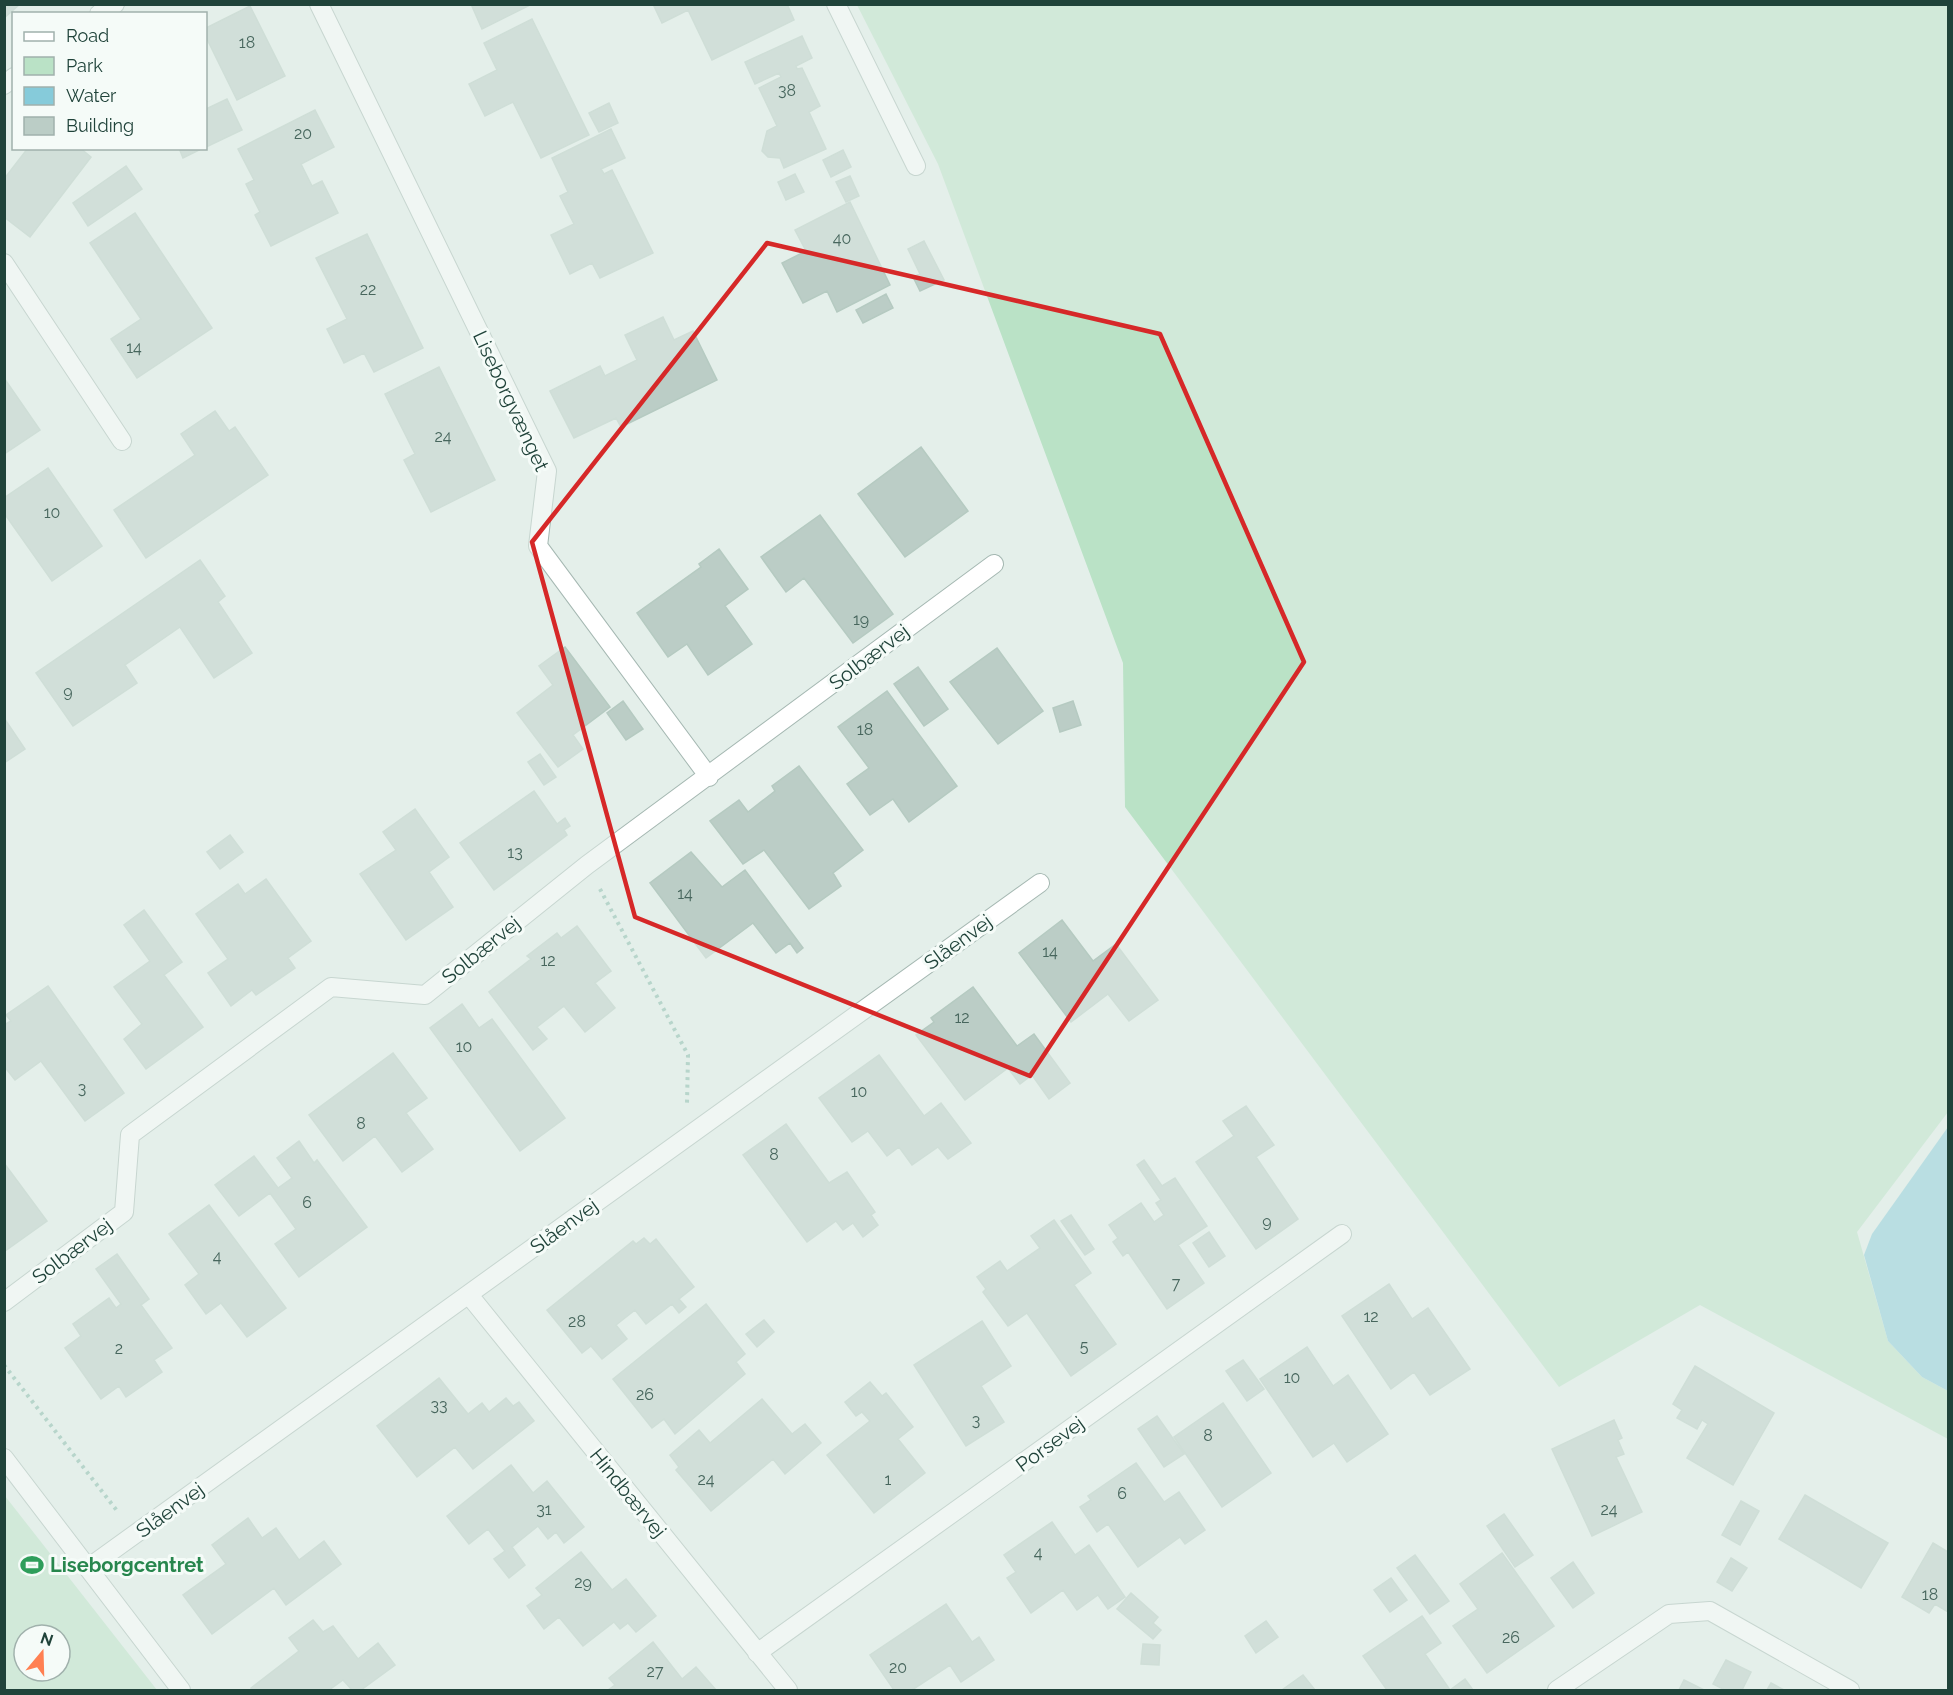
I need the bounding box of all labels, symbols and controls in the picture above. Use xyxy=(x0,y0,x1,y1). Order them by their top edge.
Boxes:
legend xyxy=(12,12,207,150)
text: Road xyxy=(66,25,109,46)
house number: 18 xyxy=(239,33,255,52)
text: Park xyxy=(66,55,103,76)
house number: 38 xyxy=(778,81,796,100)
text: Water xyxy=(66,85,117,106)
text: Building xyxy=(66,115,134,136)
house number: 20 xyxy=(294,124,312,143)
house number: 40 xyxy=(833,229,851,248)
house number: 22 xyxy=(360,280,376,299)
street label: Liseborgvænget xyxy=(468,327,554,475)
house number: 14 xyxy=(126,338,142,357)
house number: 24 xyxy=(434,427,452,446)
house number: 10 xyxy=(44,503,60,522)
house number: 19 xyxy=(853,610,869,629)
street label: Solbærvej xyxy=(824,619,914,695)
house number: 9 xyxy=(63,682,73,701)
house number: 18 xyxy=(857,720,873,739)
house number: 13 xyxy=(507,843,523,862)
house number: 14 xyxy=(677,884,693,903)
street label: Slåenvej xyxy=(919,909,997,975)
street label: Solbærvej xyxy=(437,911,525,989)
house number: 14 xyxy=(1042,942,1058,961)
house number: 12 xyxy=(540,951,556,970)
house number: 12 xyxy=(954,1008,970,1027)
house number: 10 xyxy=(456,1037,472,1056)
house number: 3 xyxy=(78,1079,86,1098)
house number: 10 xyxy=(851,1082,867,1101)
house number: 8 xyxy=(356,1114,366,1133)
house number: 8 xyxy=(769,1145,779,1164)
house number: 6 xyxy=(302,1193,312,1212)
street label: Slåenvej xyxy=(525,1193,603,1259)
house number: 9 xyxy=(1262,1212,1272,1231)
street label: Solbærvej xyxy=(27,1213,117,1289)
house number: 4 xyxy=(213,1247,222,1266)
house number: 7 xyxy=(1172,1274,1181,1293)
house number: 12 xyxy=(1363,1307,1379,1326)
house number: 28 xyxy=(568,1312,586,1331)
house number: 5 xyxy=(1080,1337,1089,1356)
house number: 2 xyxy=(115,1339,123,1358)
house number: 10 xyxy=(1284,1368,1300,1387)
house number: 26 xyxy=(636,1385,654,1404)
house number: 33 xyxy=(430,1396,448,1415)
house number: 3 xyxy=(972,1411,980,1430)
street label: Porsevej xyxy=(1011,1411,1089,1477)
house number: 8 xyxy=(1203,1426,1213,1445)
street label: Hindbærvej xyxy=(585,1444,671,1542)
house number: 24 xyxy=(697,1470,715,1489)
house number: 1 xyxy=(885,1470,892,1489)
street label: Slåenvej xyxy=(131,1477,209,1543)
house number: 6 xyxy=(1117,1484,1127,1503)
house number: 31 xyxy=(536,1500,552,1519)
house number: 24 xyxy=(1600,1500,1618,1519)
house number: 4 xyxy=(1034,1543,1043,1562)
sports icon: Liseborgcentret xyxy=(19,1552,45,1578)
place label: Liseborgcentret xyxy=(50,1553,204,1577)
house number: 29 xyxy=(574,1573,592,1592)
house number: 18 xyxy=(1922,1585,1938,1604)
north arrow xyxy=(12,1623,72,1683)
text: N xyxy=(38,1628,56,1650)
house number: 26 xyxy=(1502,1628,1520,1647)
house number: 20 xyxy=(889,1658,907,1677)
house number: 27 xyxy=(647,1662,664,1681)

